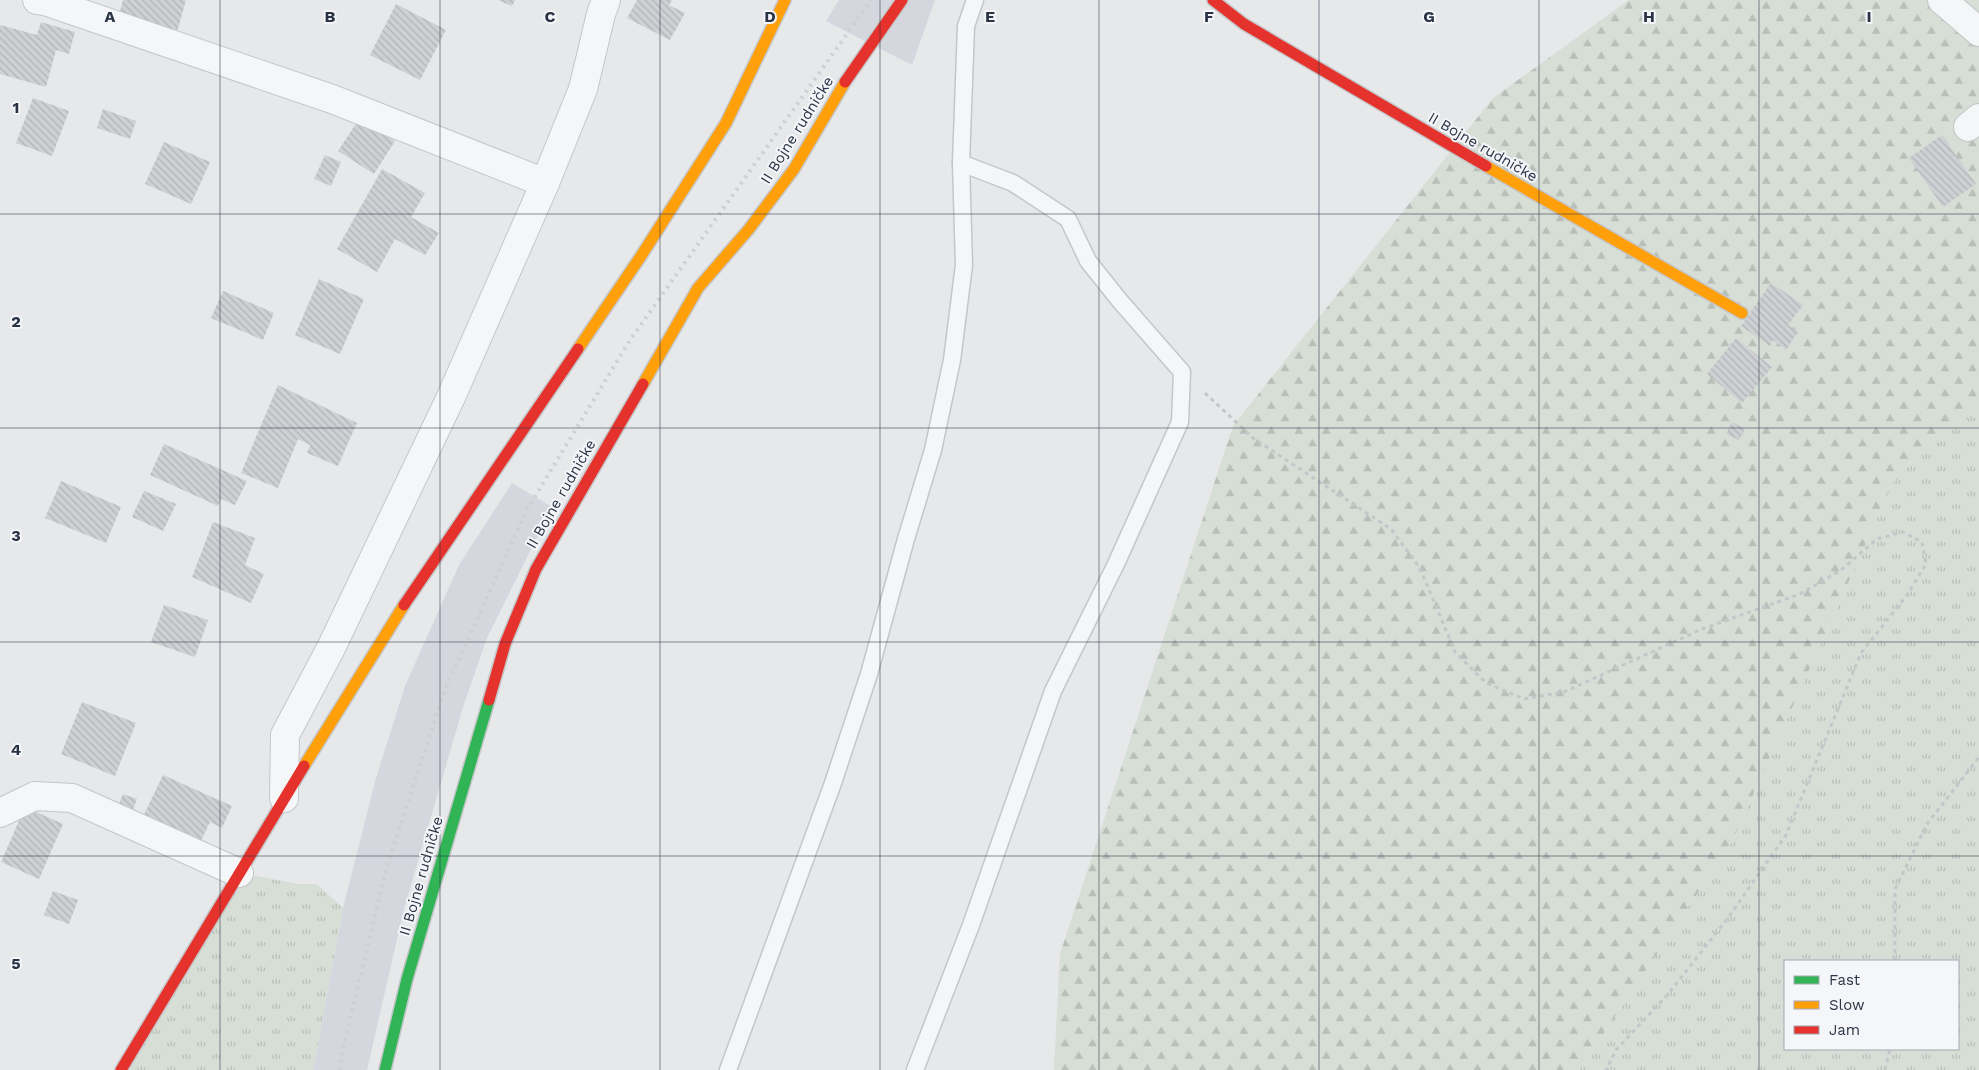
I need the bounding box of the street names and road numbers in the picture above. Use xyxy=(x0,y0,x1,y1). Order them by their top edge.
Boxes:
street label: II Bojne rudničke xyxy=(757,73,837,187)
street label: II Bojne rudničke xyxy=(1425,108,1541,186)
street label: II Bojne rudničke xyxy=(522,436,600,552)
street label: II Bojne rudničke xyxy=(395,814,447,938)

